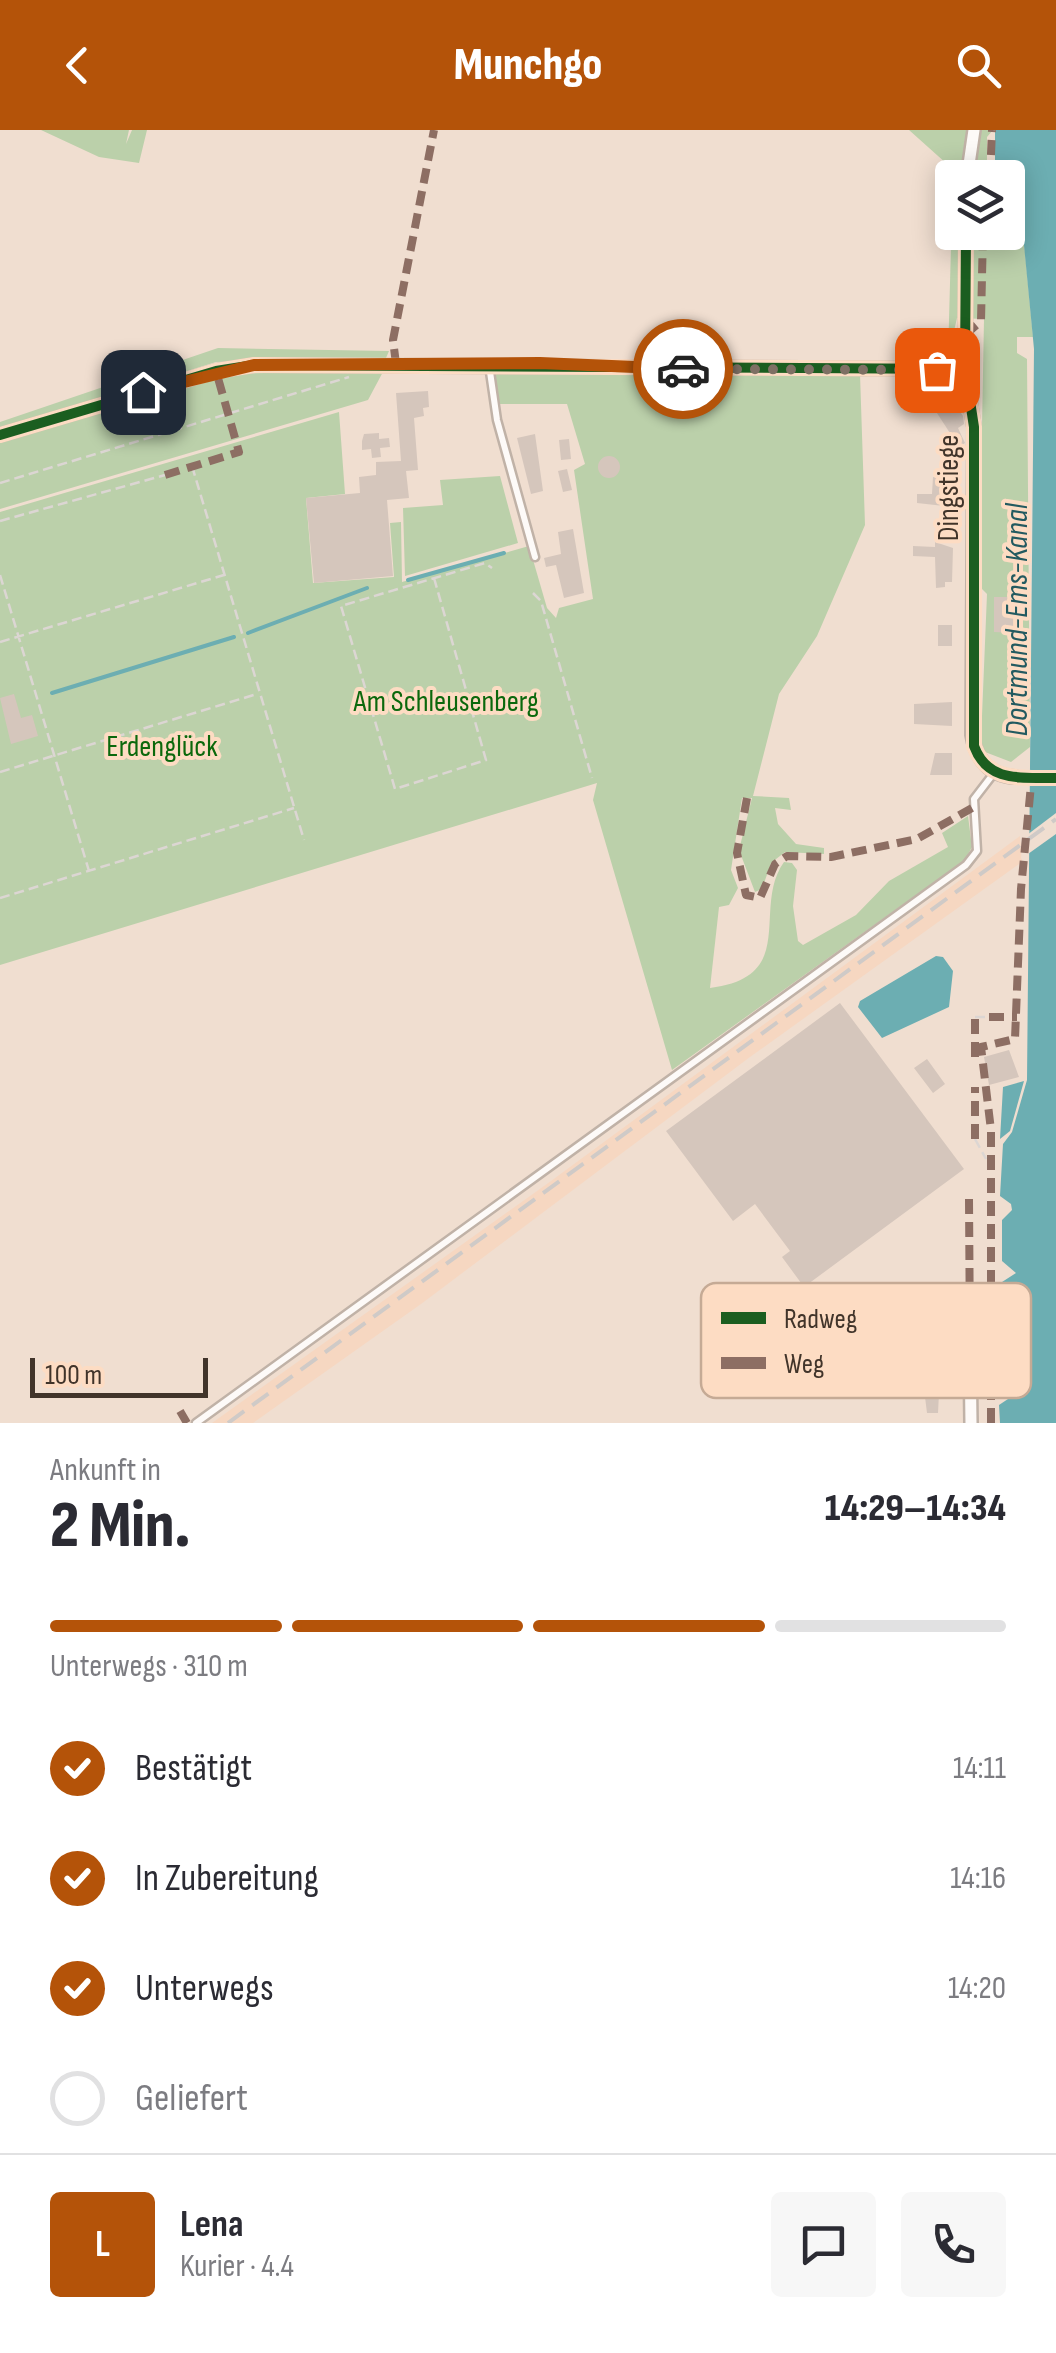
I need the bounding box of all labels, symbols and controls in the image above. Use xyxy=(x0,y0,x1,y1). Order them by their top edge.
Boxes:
icon: back xyxy=(50,38,105,93)
text: Munchgo xyxy=(454,38,602,93)
icon: search xyxy=(951,38,1006,93)
map controls xyxy=(935,160,1025,250)
button: layers xyxy=(935,160,1025,250)
courier xyxy=(633,319,733,419)
pin xyxy=(895,328,980,413)
icon: car xyxy=(656,342,711,397)
icon: bag xyxy=(910,343,965,398)
pin xyxy=(101,350,186,435)
icon: home xyxy=(116,365,171,420)
street label: Dingstiege xyxy=(931,435,967,541)
water label: Dortmund-Ems-Kanal xyxy=(998,502,1037,737)
park label: Am Schleusenberg xyxy=(352,684,539,720)
park label: Erdenglück xyxy=(106,729,218,765)
legend xyxy=(701,1283,1031,1398)
text: Radweg xyxy=(784,1303,857,1336)
text: Weg xyxy=(784,1348,824,1381)
scale bar xyxy=(30,1353,208,1398)
text: 100 m xyxy=(45,1359,102,1392)
text: Ankunft in xyxy=(50,1451,161,1490)
text: 14:29–14:34 xyxy=(825,1486,1006,1531)
text: 2 Min. xyxy=(50,1488,190,1566)
text: Unterwegs · 310 m xyxy=(50,1647,248,1686)
icon: check xyxy=(50,1741,105,1796)
text: Bestätigt xyxy=(135,1746,252,1791)
text: 14:11 xyxy=(953,1749,1006,1788)
icon: check xyxy=(50,1851,105,1906)
text: In Zubereitung xyxy=(135,1856,319,1901)
text: 14:16 xyxy=(950,1859,1006,1898)
icon: check xyxy=(50,1961,105,2016)
text: Unterwegs xyxy=(135,1966,274,2011)
text: 14:20 xyxy=(948,1969,1006,2008)
text: Geliefert xyxy=(135,2076,248,2121)
button: chat xyxy=(771,2192,876,2297)
button: phone xyxy=(901,2192,1006,2297)
text: Lena xyxy=(180,2202,243,2247)
text: L xyxy=(95,2222,110,2267)
text: Kurier · 4.4 xyxy=(180,2247,294,2286)

